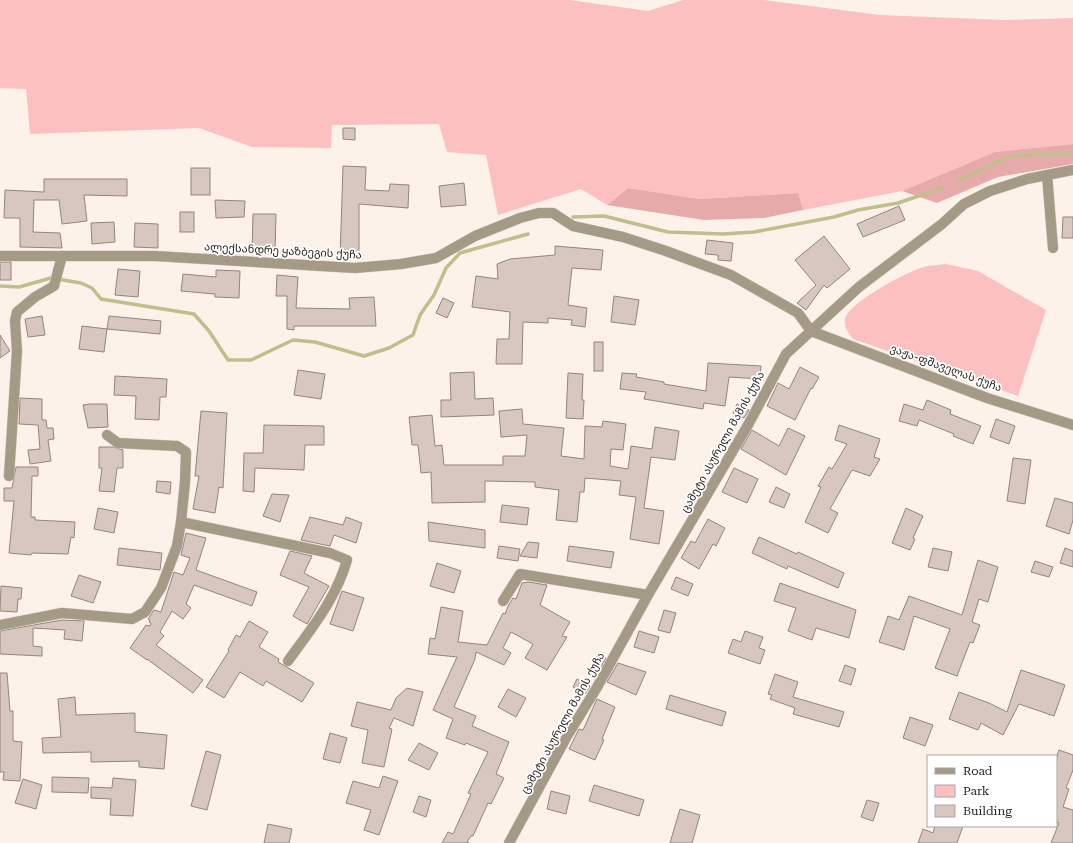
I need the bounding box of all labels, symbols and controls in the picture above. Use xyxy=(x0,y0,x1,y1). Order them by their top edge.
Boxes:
street label: ალექსანდრე ყაზბეგის ქუჩა xyxy=(204,240,362,262)
street label: ვაჟა-ფშაველას ქუჩა xyxy=(888,342,1004,394)
street label: ცამეტი ასურელი მამის ქუჩა xyxy=(679,369,767,515)
street label: ცამეტი ასურელი მამის ქუჩა xyxy=(519,650,607,796)
legend xyxy=(927,755,1057,827)
text: Road xyxy=(963,764,993,778)
text: Park xyxy=(963,784,990,798)
text: Building xyxy=(963,804,1012,818)

